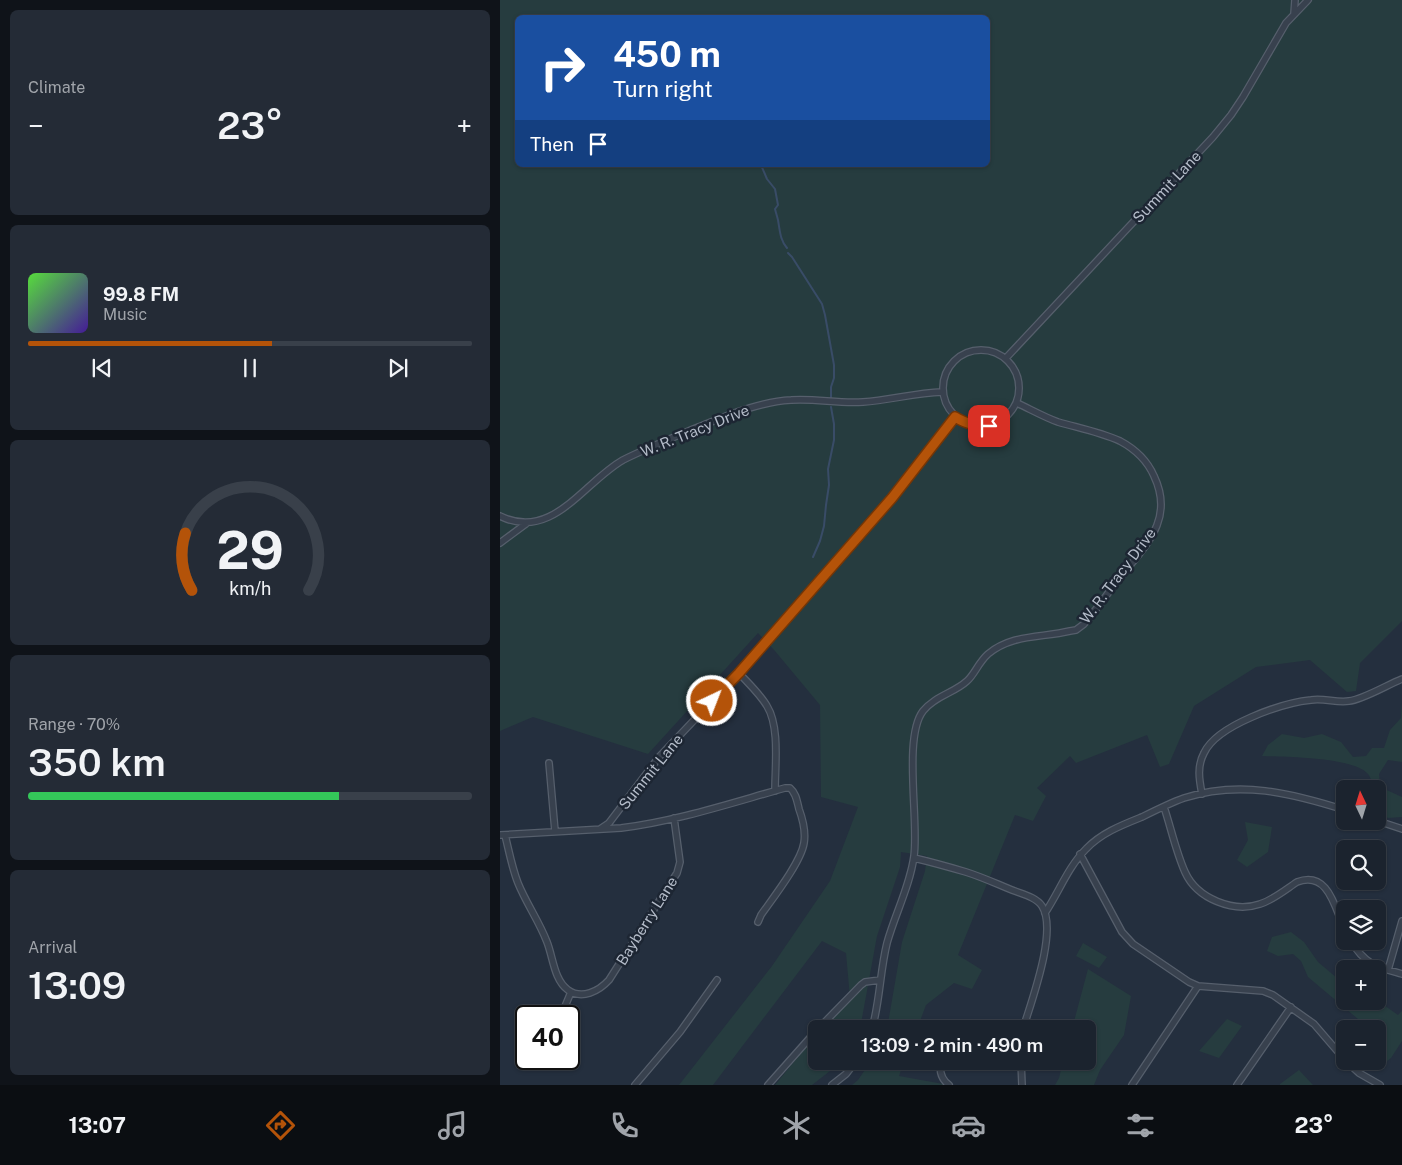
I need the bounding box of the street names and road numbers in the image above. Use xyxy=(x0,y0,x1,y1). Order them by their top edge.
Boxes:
street label: Summit Lane xyxy=(1129,147,1204,226)
street label: W. R. Tracy Drive xyxy=(638,401,752,460)
street label: W. R. Tracy Drive xyxy=(1076,524,1159,627)
street label: Summit Lane xyxy=(615,731,686,813)
street label: Bayberry Lane xyxy=(613,873,681,968)

